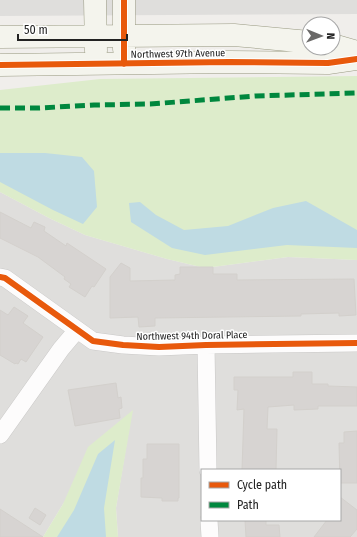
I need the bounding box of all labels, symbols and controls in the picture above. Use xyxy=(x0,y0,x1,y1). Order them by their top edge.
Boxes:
scale bar xyxy=(18,16,127,42)
north arrow xyxy=(301,16,341,56)
text: 50 m xyxy=(24,23,48,37)
text: N xyxy=(324,33,337,40)
street label: Northwest 97th Avenue xyxy=(131,47,225,61)
street label: Northwest 94th Doral Place xyxy=(136,329,248,343)
legend xyxy=(201,469,341,521)
text: Cycle path xyxy=(237,478,287,492)
text: Path xyxy=(237,498,259,512)

